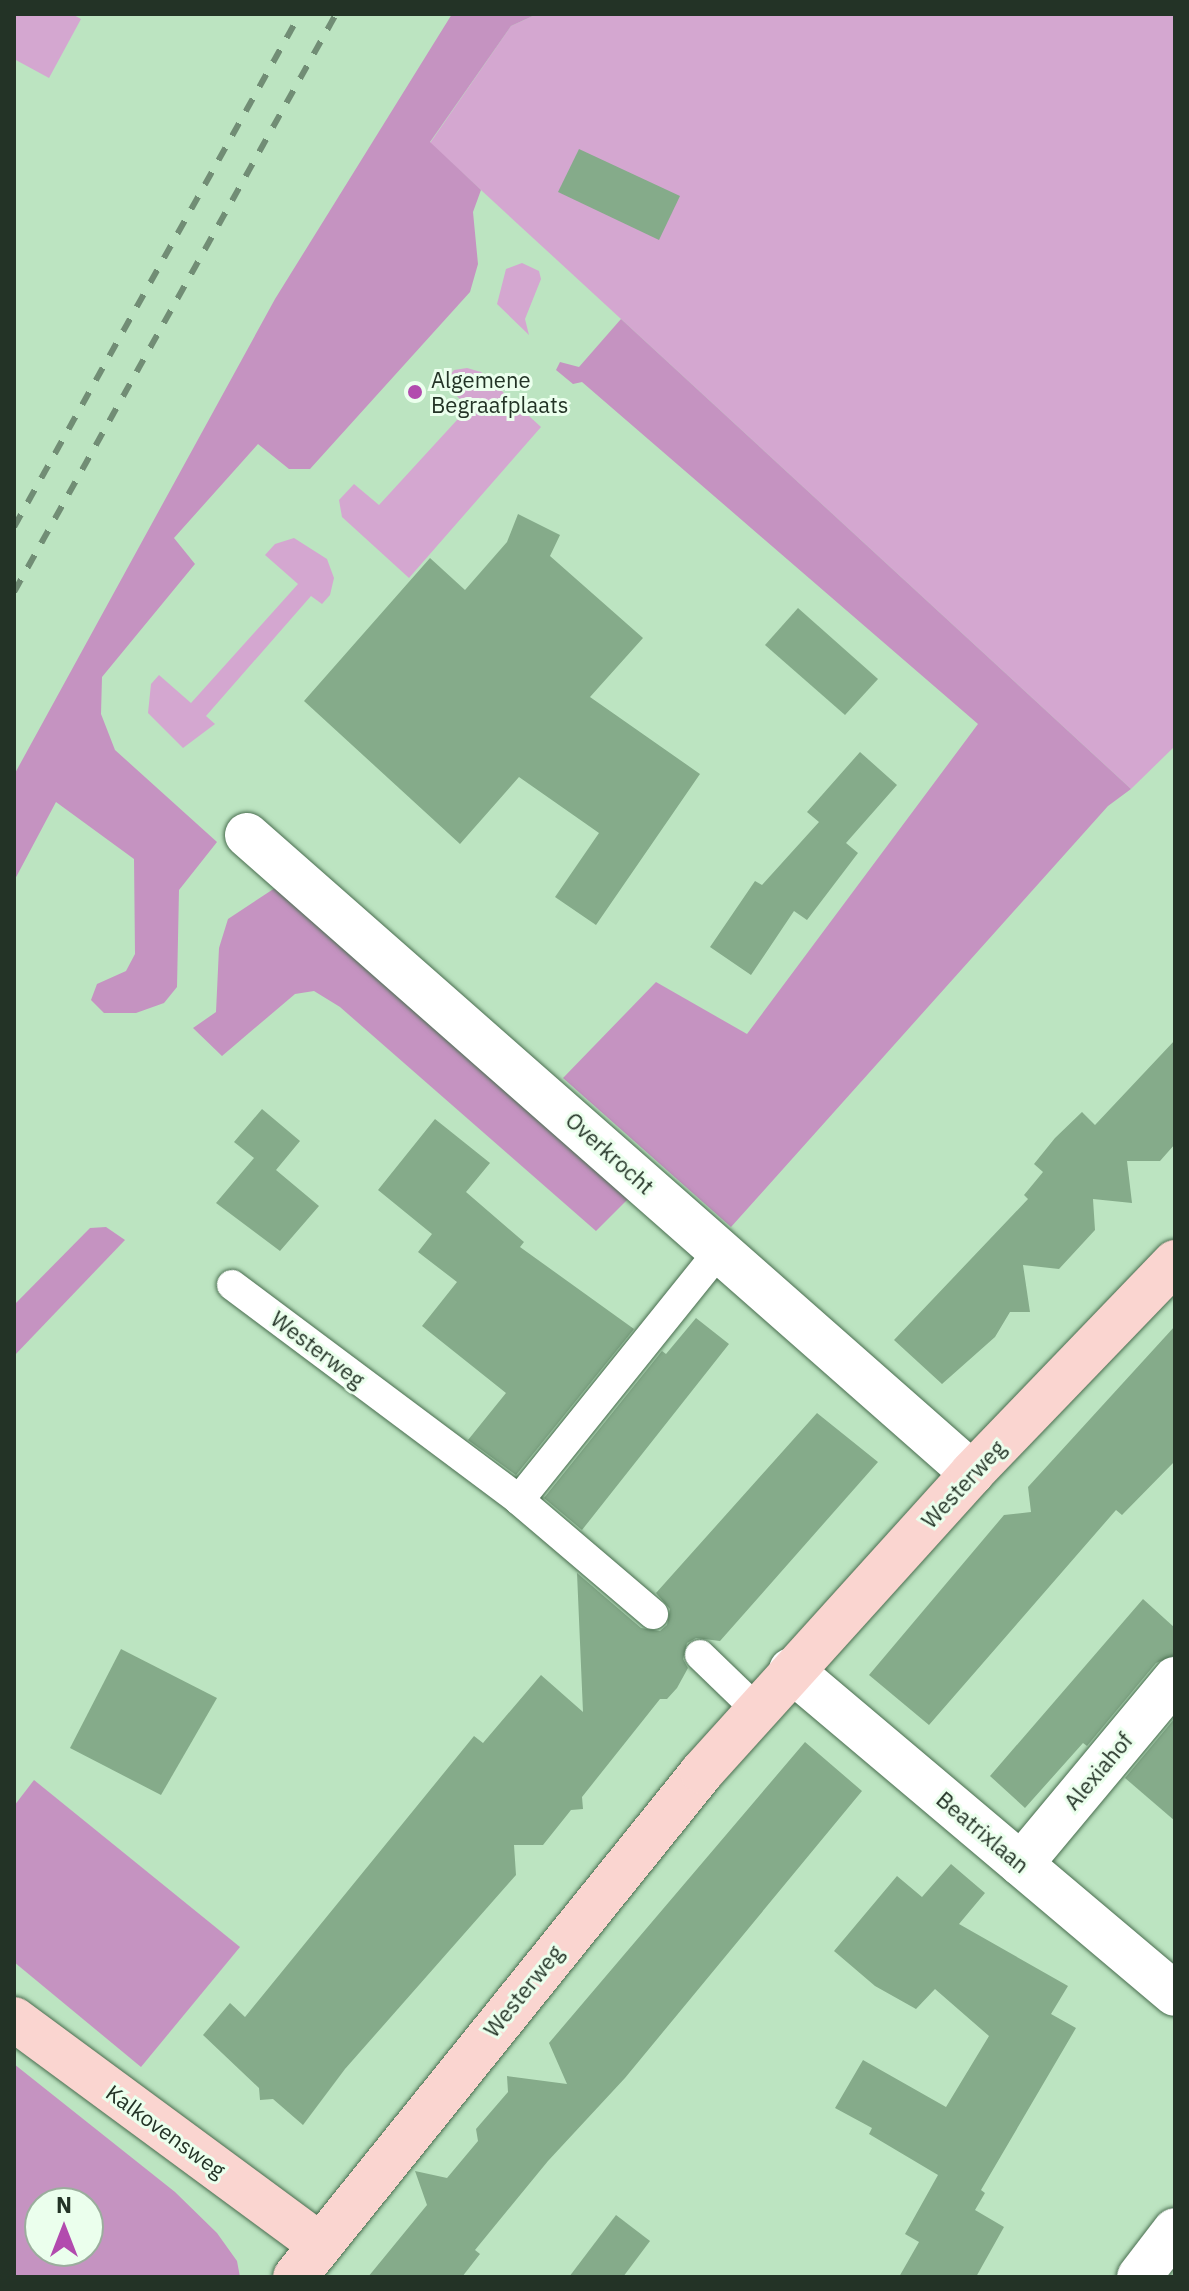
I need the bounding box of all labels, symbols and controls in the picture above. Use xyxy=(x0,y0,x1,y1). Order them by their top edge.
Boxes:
place label: Algemene Begraafplaats xyxy=(431,366,568,418)
marker: Algemene Begraafplaats xyxy=(406,383,424,401)
street label: Overkrocht xyxy=(560,1107,660,1199)
street label: Westerweg xyxy=(266,1305,370,1393)
street label: Westerweg xyxy=(916,1435,1010,1533)
street label: Alexiahof xyxy=(1058,1727,1138,1815)
street label: Beatrixlaan xyxy=(931,1786,1035,1878)
street label: Westerweg xyxy=(478,1940,568,2042)
street label: Kalkovensweg xyxy=(101,2079,231,2183)
north arrow xyxy=(24,2187,104,2267)
text: N xyxy=(56,2190,72,2219)

